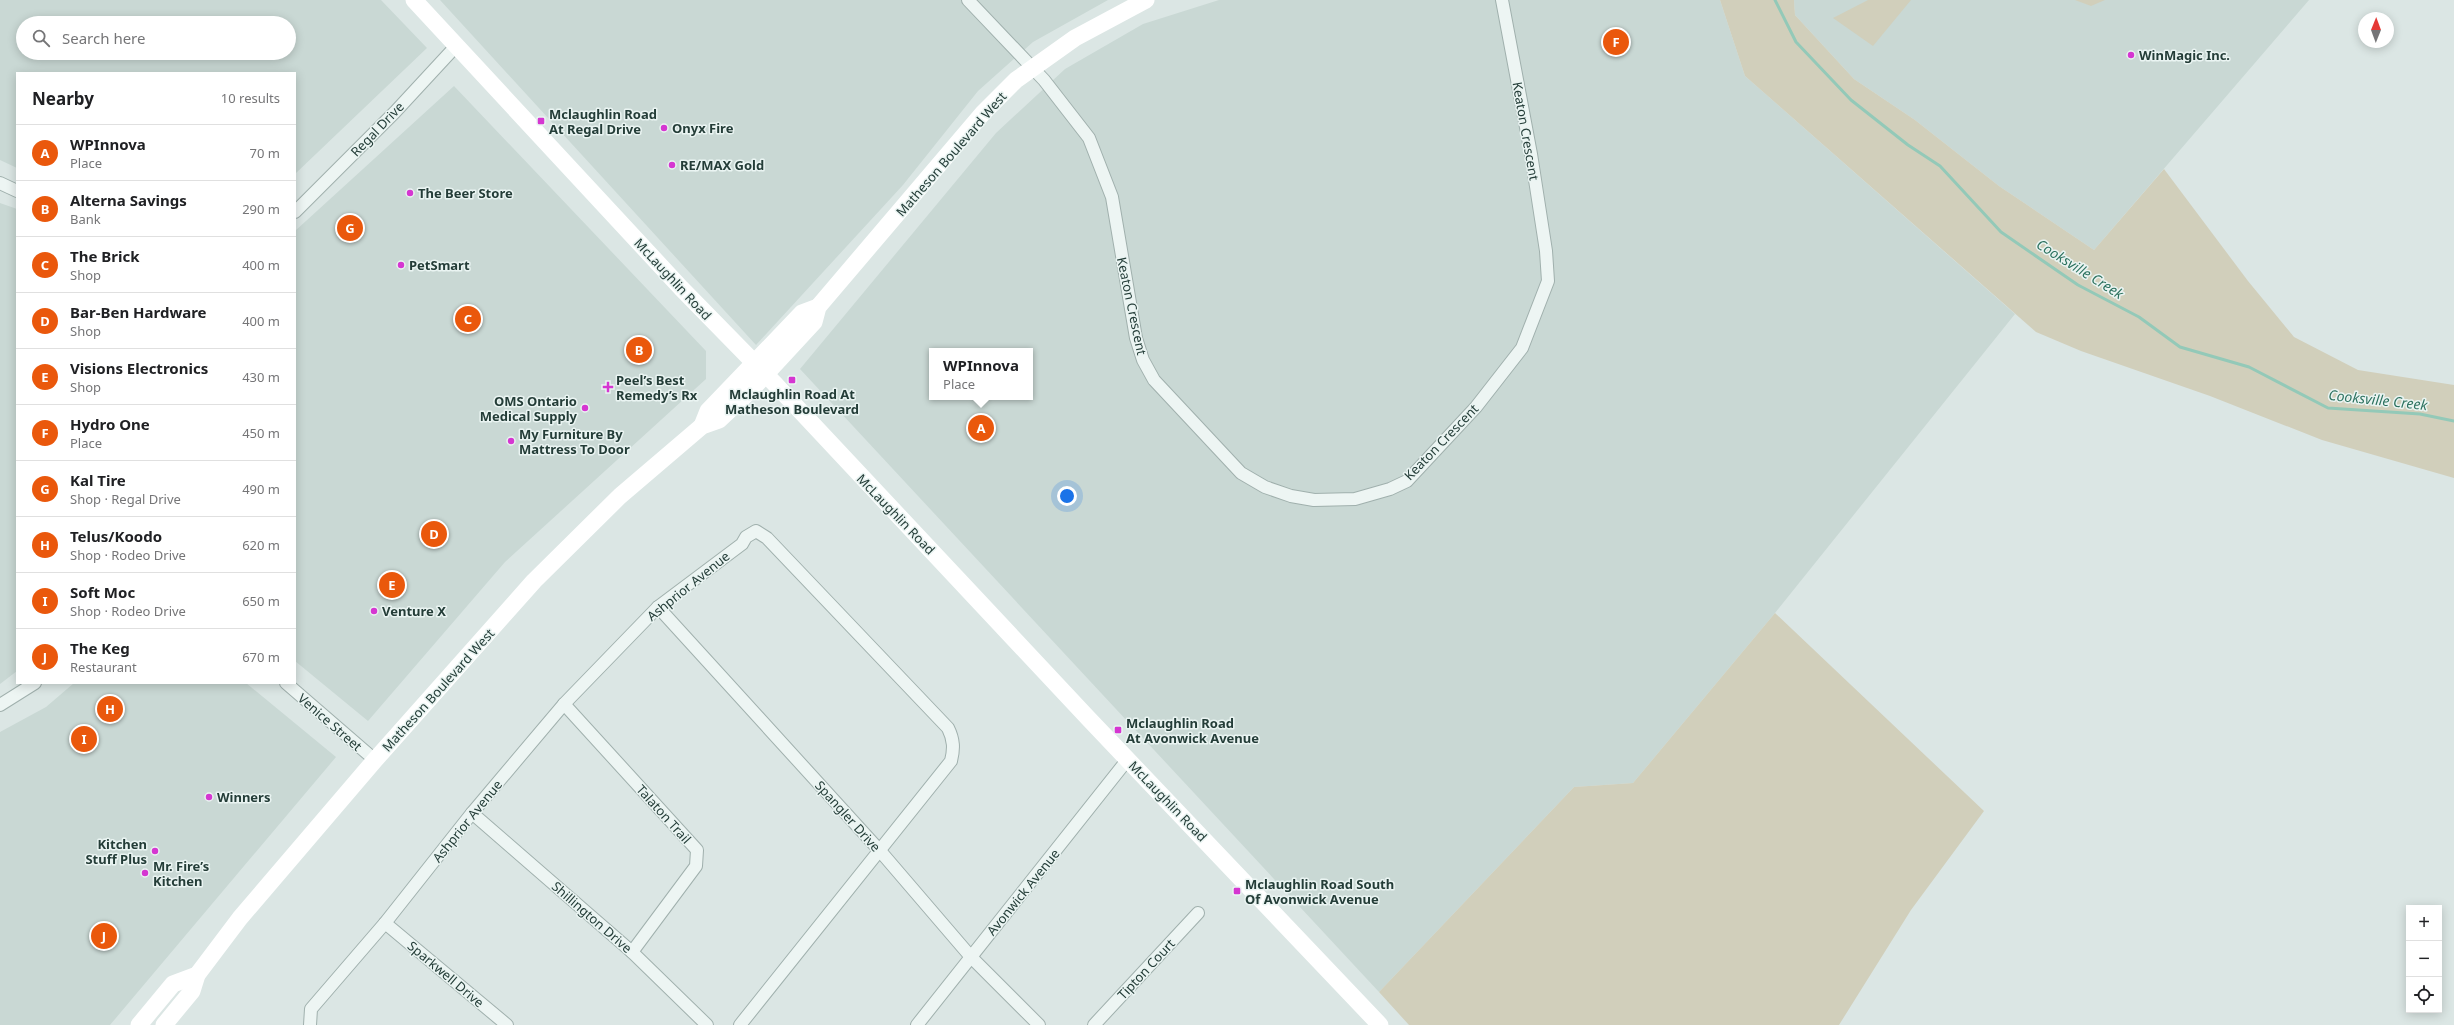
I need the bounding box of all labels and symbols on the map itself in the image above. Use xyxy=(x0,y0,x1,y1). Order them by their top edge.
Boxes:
north arrow xyxy=(2358,12,2394,48)
pin: F xyxy=(1603,27,1629,57)
place label: WinMagic Inc. xyxy=(2139,46,2230,64)
marker: WinMagic Inc. xyxy=(2126,50,2136,60)
street label: Keaton Crescent xyxy=(1508,80,1544,182)
street label: Matheson Boulevard West xyxy=(892,88,1010,220)
street label: Regal Drive xyxy=(346,98,408,160)
place label: Mclaughlin Road At Regal Drive xyxy=(549,105,657,138)
marker: Mclaughlin Road At Regal Drive xyxy=(536,116,546,126)
place label: Onyx Fire xyxy=(672,119,734,137)
marker: Onyx Fire xyxy=(659,123,669,133)
place label: RE/MAX Gold xyxy=(680,156,764,174)
marker: RE/MAX Gold xyxy=(667,160,677,170)
place label: The Beer Store xyxy=(418,184,513,202)
marker: The Beer Store xyxy=(405,188,415,198)
pin: G xyxy=(337,213,363,243)
street label: McLaughlin Road xyxy=(630,234,716,324)
water label: Cooksville Creek xyxy=(2033,234,2128,304)
street label: Keaton Crescent xyxy=(1113,255,1151,357)
place label: PetSmart xyxy=(409,256,470,274)
marker: PetSmart xyxy=(396,260,406,270)
pin: C xyxy=(455,304,481,334)
pin: B xyxy=(626,335,652,365)
place label: Peel’s Best Remedy’s Rx xyxy=(616,371,698,404)
marker: Mclaughlin Road At Matheson Boulevard xyxy=(787,375,797,385)
marker: Peel’s Best Remedy’s Rx xyxy=(603,382,613,392)
place label: Mclaughlin Road At Matheson Boulevard xyxy=(725,385,859,418)
water label: Cooksville Creek xyxy=(2328,385,2430,414)
place label: OMS Ontario Medical Supply xyxy=(480,392,578,425)
street label: Keaton Crescent xyxy=(1400,400,1482,484)
marker: OMS Ontario Medical Supply xyxy=(580,403,590,413)
pin: A xyxy=(968,413,994,443)
place label: My Furniture By Mattress To Door xyxy=(519,425,630,458)
marker: My Furniture By Mattress To Door xyxy=(506,436,516,446)
street label: McLaughlin Road xyxy=(853,470,939,558)
your location xyxy=(1057,486,1077,506)
pin: D xyxy=(421,519,447,549)
street label: Ashprior Avenue xyxy=(643,547,733,625)
pin: E xyxy=(379,570,405,600)
place label: Venture X xyxy=(382,602,446,620)
marker: Venture X xyxy=(369,606,379,616)
street label: Matheson Boulevard West xyxy=(378,624,498,755)
street label: Venice Street xyxy=(294,689,366,755)
pin: H xyxy=(97,694,123,724)
place label: Mclaughlin Road At Avonwick Avenue xyxy=(1126,714,1259,747)
pin: I xyxy=(71,724,97,754)
marker: Mclaughlin Road At Avonwick Avenue xyxy=(1113,725,1123,735)
street label: McLaughlin Road xyxy=(1125,757,1211,845)
street label: Ashprior Avenue xyxy=(428,776,506,866)
street label: Spangler Drive xyxy=(811,777,885,855)
street label: Talaton Trail xyxy=(633,781,695,847)
place label: Winners xyxy=(217,788,270,806)
marker: Winners xyxy=(204,792,214,802)
place label: Kitchen Stuff Plus xyxy=(85,835,147,868)
street label: Avonwick Avenue xyxy=(982,845,1064,939)
marker: Kitchen Stuff Plus xyxy=(150,846,160,856)
place label: Mr. Fire’s Kitchen xyxy=(153,857,209,890)
marker: Mr. Fire’s Kitchen xyxy=(140,868,150,878)
place label: Mclaughlin Road South Of Avonwick Avenue xyxy=(1245,875,1394,908)
street label: Shillington Drive xyxy=(548,877,636,957)
marker: Mclaughlin Road South Of Avonwick Avenue xyxy=(1232,886,1242,896)
pin: J xyxy=(91,921,117,951)
street label: Tipton Court xyxy=(1113,935,1179,1003)
street label: Sparkwell Drive xyxy=(404,937,488,1011)

